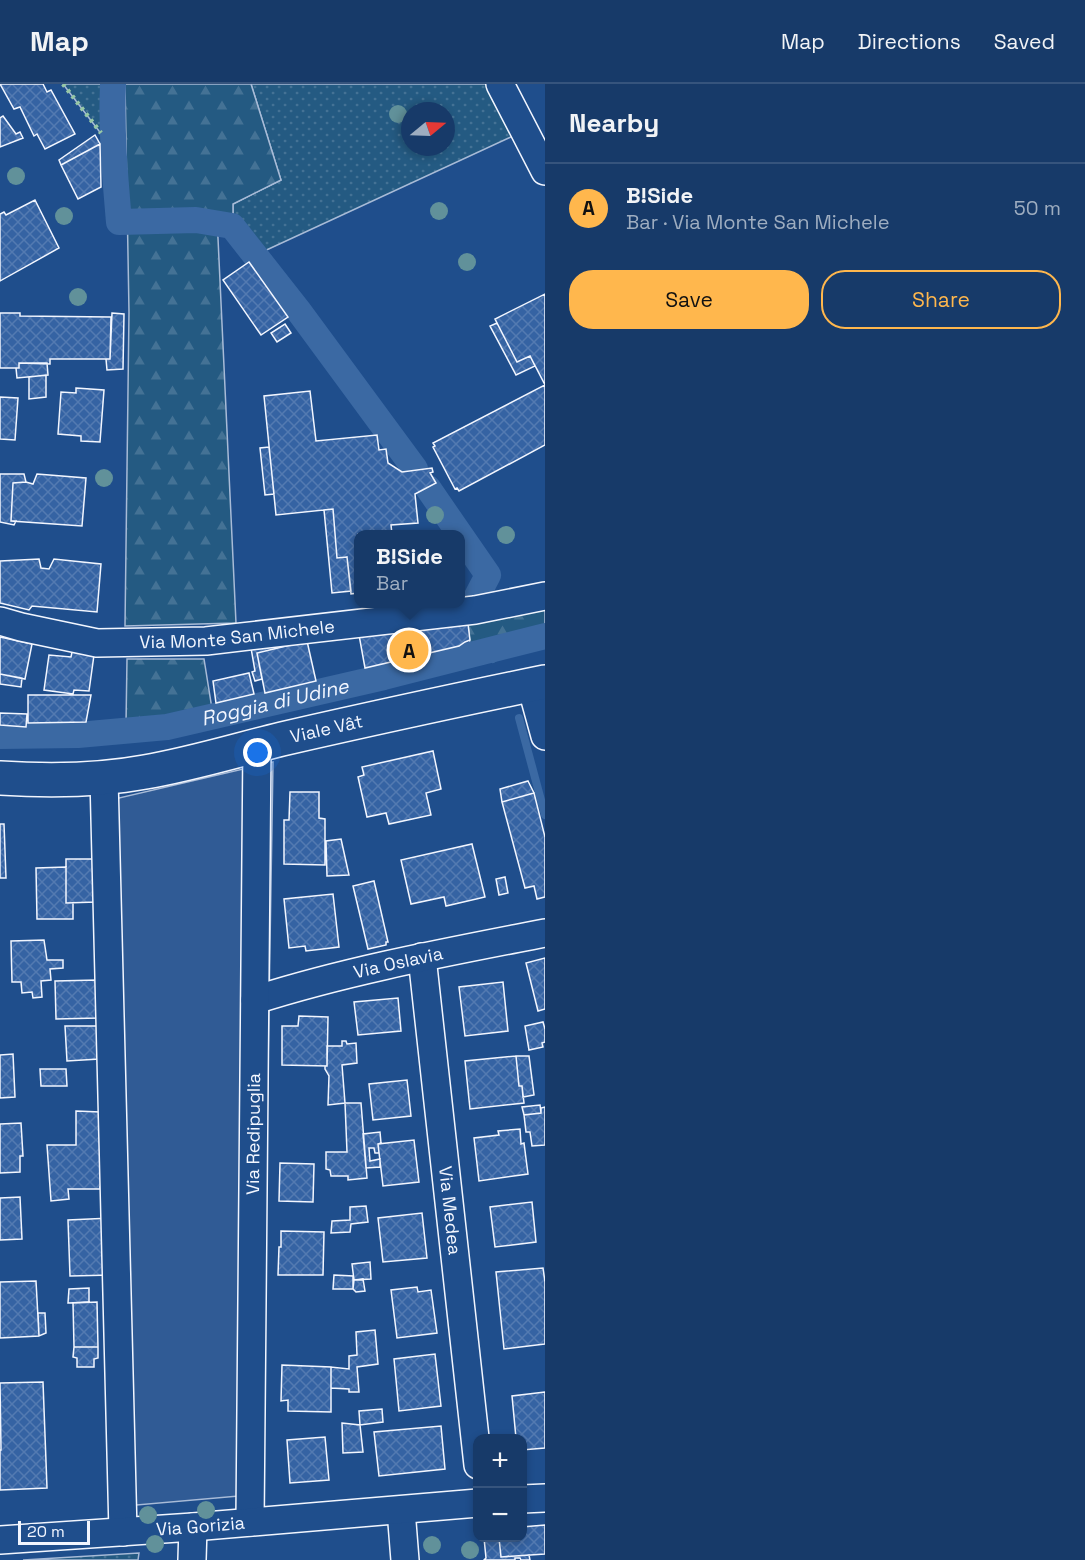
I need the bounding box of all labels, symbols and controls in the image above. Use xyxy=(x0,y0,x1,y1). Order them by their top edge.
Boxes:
text: Map xyxy=(30,23,89,59)
text: Map xyxy=(781,28,825,55)
text: Directions xyxy=(858,28,961,55)
text: Saved xyxy=(994,28,1055,55)
north arrow xyxy=(401,102,455,156)
text: Nearby xyxy=(569,106,659,140)
text: B!Side xyxy=(626,181,693,209)
text: A xyxy=(582,195,595,221)
text: 50 m xyxy=(1014,195,1061,221)
text: Bar · Via Monte San Michele xyxy=(626,209,890,235)
button: Save xyxy=(569,270,809,329)
button: Share xyxy=(821,270,1061,329)
popup xyxy=(354,530,465,608)
text: B!Side xyxy=(376,542,443,570)
text: Bar xyxy=(376,570,408,596)
street label: Via Monte San Michele xyxy=(139,614,336,653)
pin: A xyxy=(390,628,428,672)
water label: Roggia di Udine xyxy=(199,672,352,732)
street label: Viale Vât xyxy=(288,709,365,748)
your location xyxy=(243,738,272,767)
street label: Via Oslavia xyxy=(351,941,445,983)
street label: Via Redipuglia xyxy=(241,1073,265,1195)
street label: Via Medea xyxy=(434,1165,467,1256)
map controls xyxy=(473,1434,527,1542)
button: + xyxy=(473,1434,527,1488)
button: − xyxy=(473,1488,527,1542)
street label: Via Gorizia xyxy=(155,1511,246,1540)
scale bar xyxy=(18,1518,90,1546)
text: 20 m xyxy=(27,1521,65,1542)

